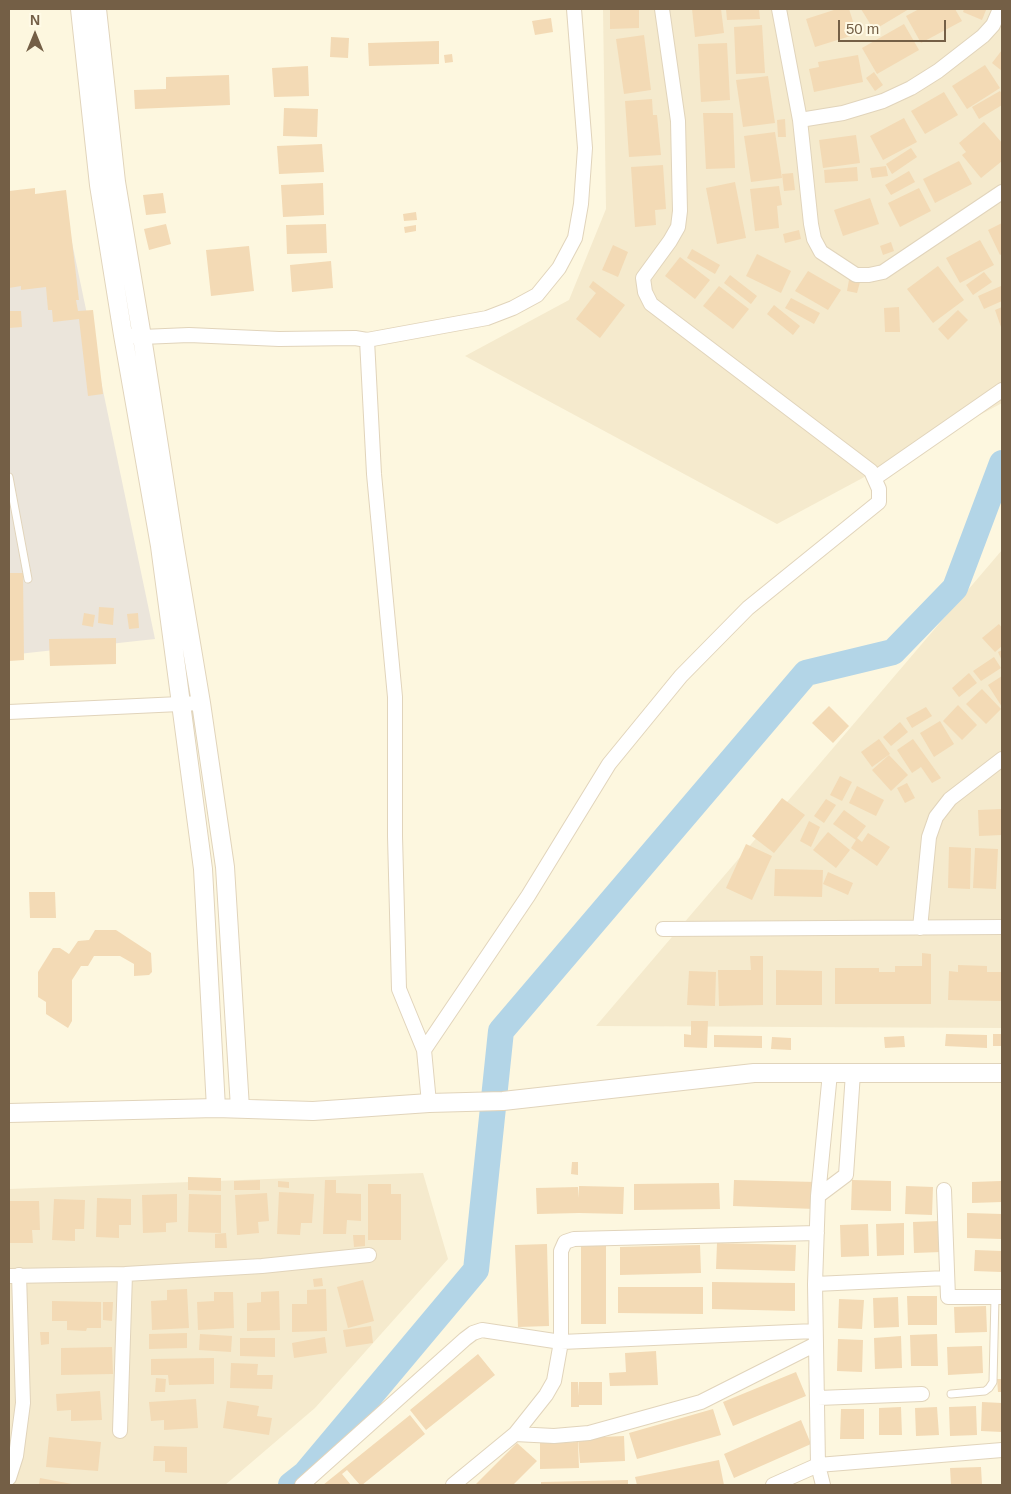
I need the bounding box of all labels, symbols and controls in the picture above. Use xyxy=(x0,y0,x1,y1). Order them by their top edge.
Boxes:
north arrow xyxy=(10,10,60,60)
scale bar xyxy=(841,10,948,42)
text: N xyxy=(30,12,40,28)
text: 50 m xyxy=(846,20,879,37)

